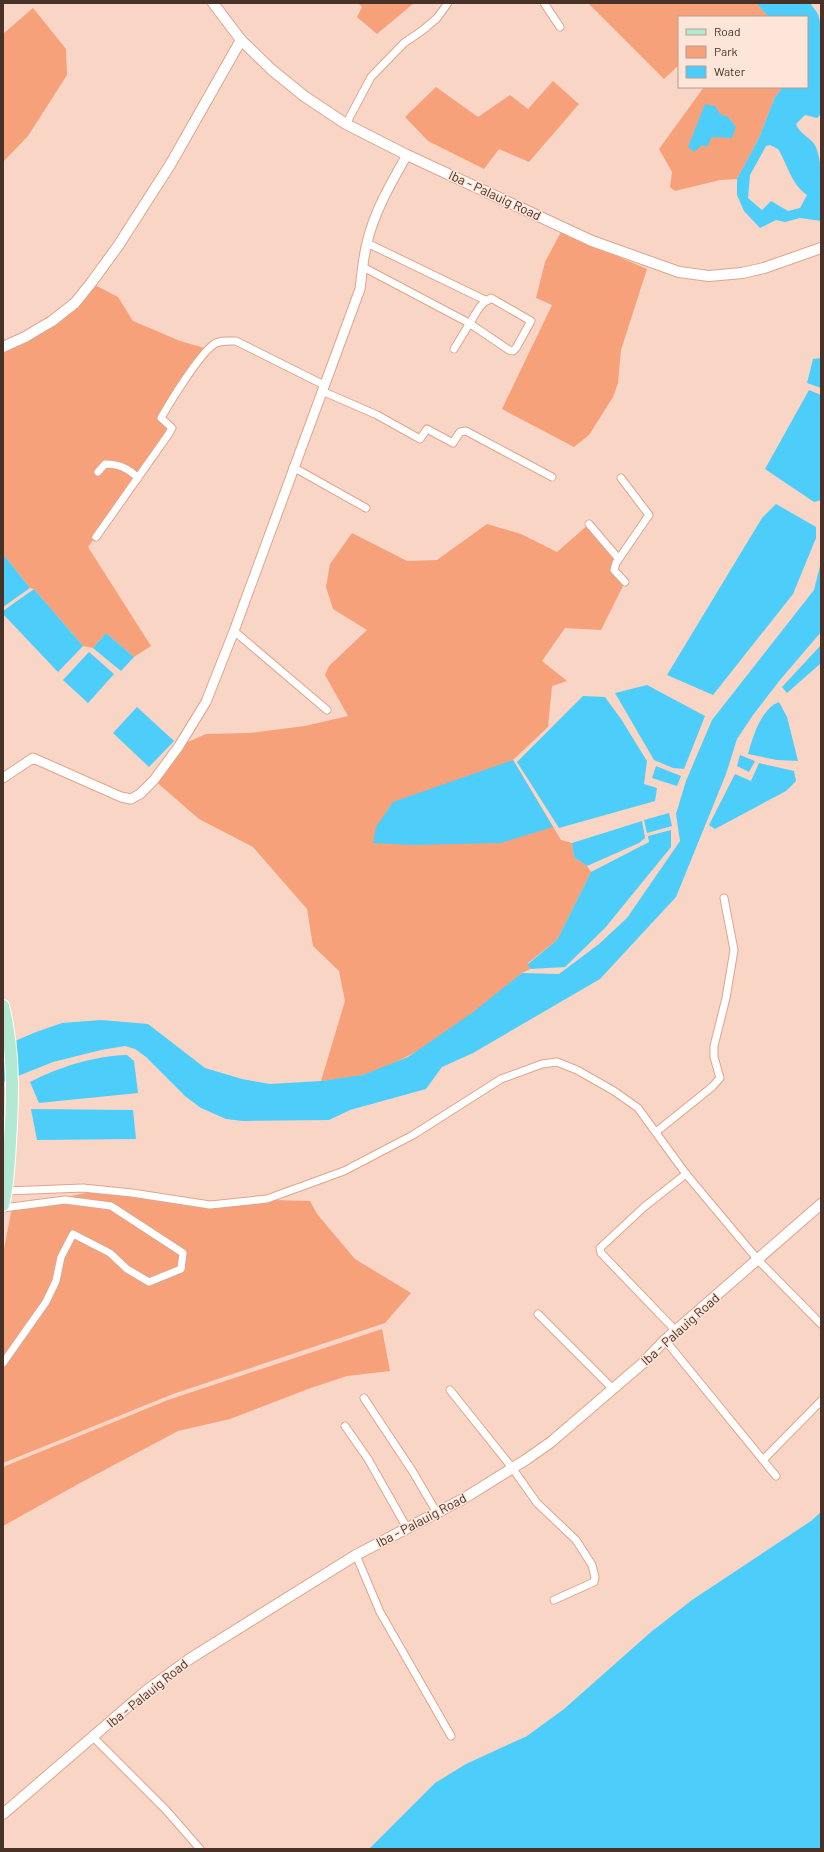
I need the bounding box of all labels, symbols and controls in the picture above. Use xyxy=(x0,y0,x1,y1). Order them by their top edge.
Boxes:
legend xyxy=(678,16,808,88)
text: Road xyxy=(714,24,741,38)
text: Park xyxy=(714,44,738,58)
text: Water xyxy=(714,64,746,78)
street label: Iba - Palauig Road xyxy=(446,167,544,223)
street label: Iba - Palauig Road xyxy=(638,1290,722,1368)
street label: Iba - Palauig Road xyxy=(373,1489,469,1551)
street label: Iba - Palauig Road xyxy=(103,1655,191,1731)

